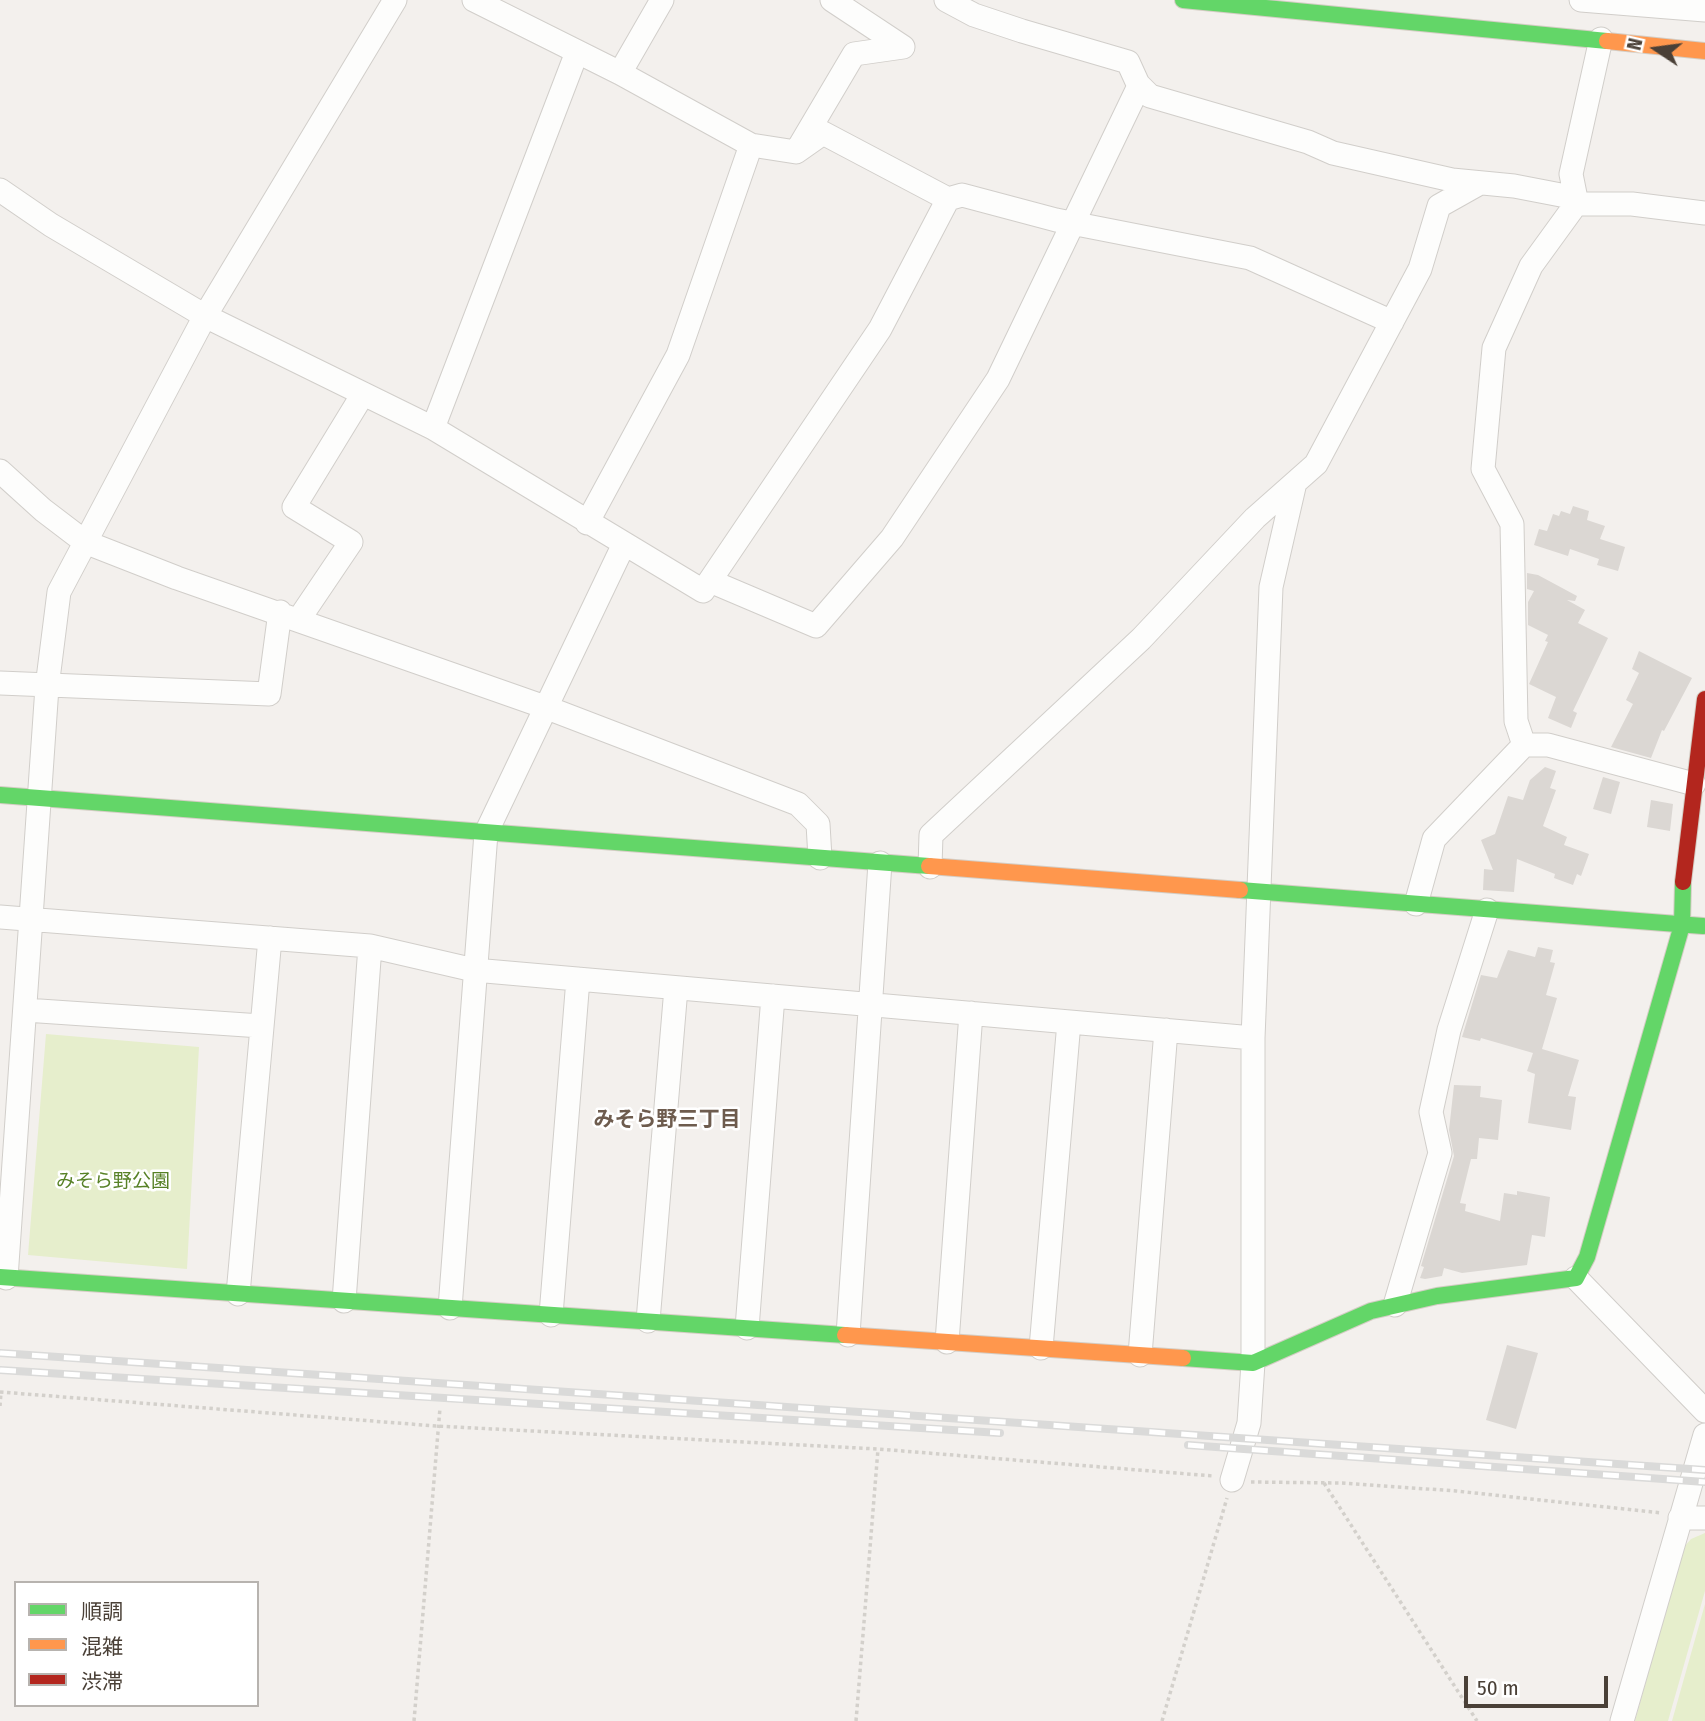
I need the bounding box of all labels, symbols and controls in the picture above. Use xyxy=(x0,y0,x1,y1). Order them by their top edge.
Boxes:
north arrow xyxy=(1621,14,1691,84)
text: N xyxy=(1623,36,1648,52)
district label: みそら野三丁目 xyxy=(594,1107,740,1133)
park label: みそら野公園 xyxy=(56,1171,170,1193)
legend xyxy=(14,1581,259,1707)
text: 順調 xyxy=(81,1599,123,1625)
text: 混雑 xyxy=(81,1634,123,1660)
scale bar xyxy=(1467,1662,1610,1706)
text: 渋滞 xyxy=(81,1669,123,1695)
text: 50 m xyxy=(1477,1675,1519,1701)

